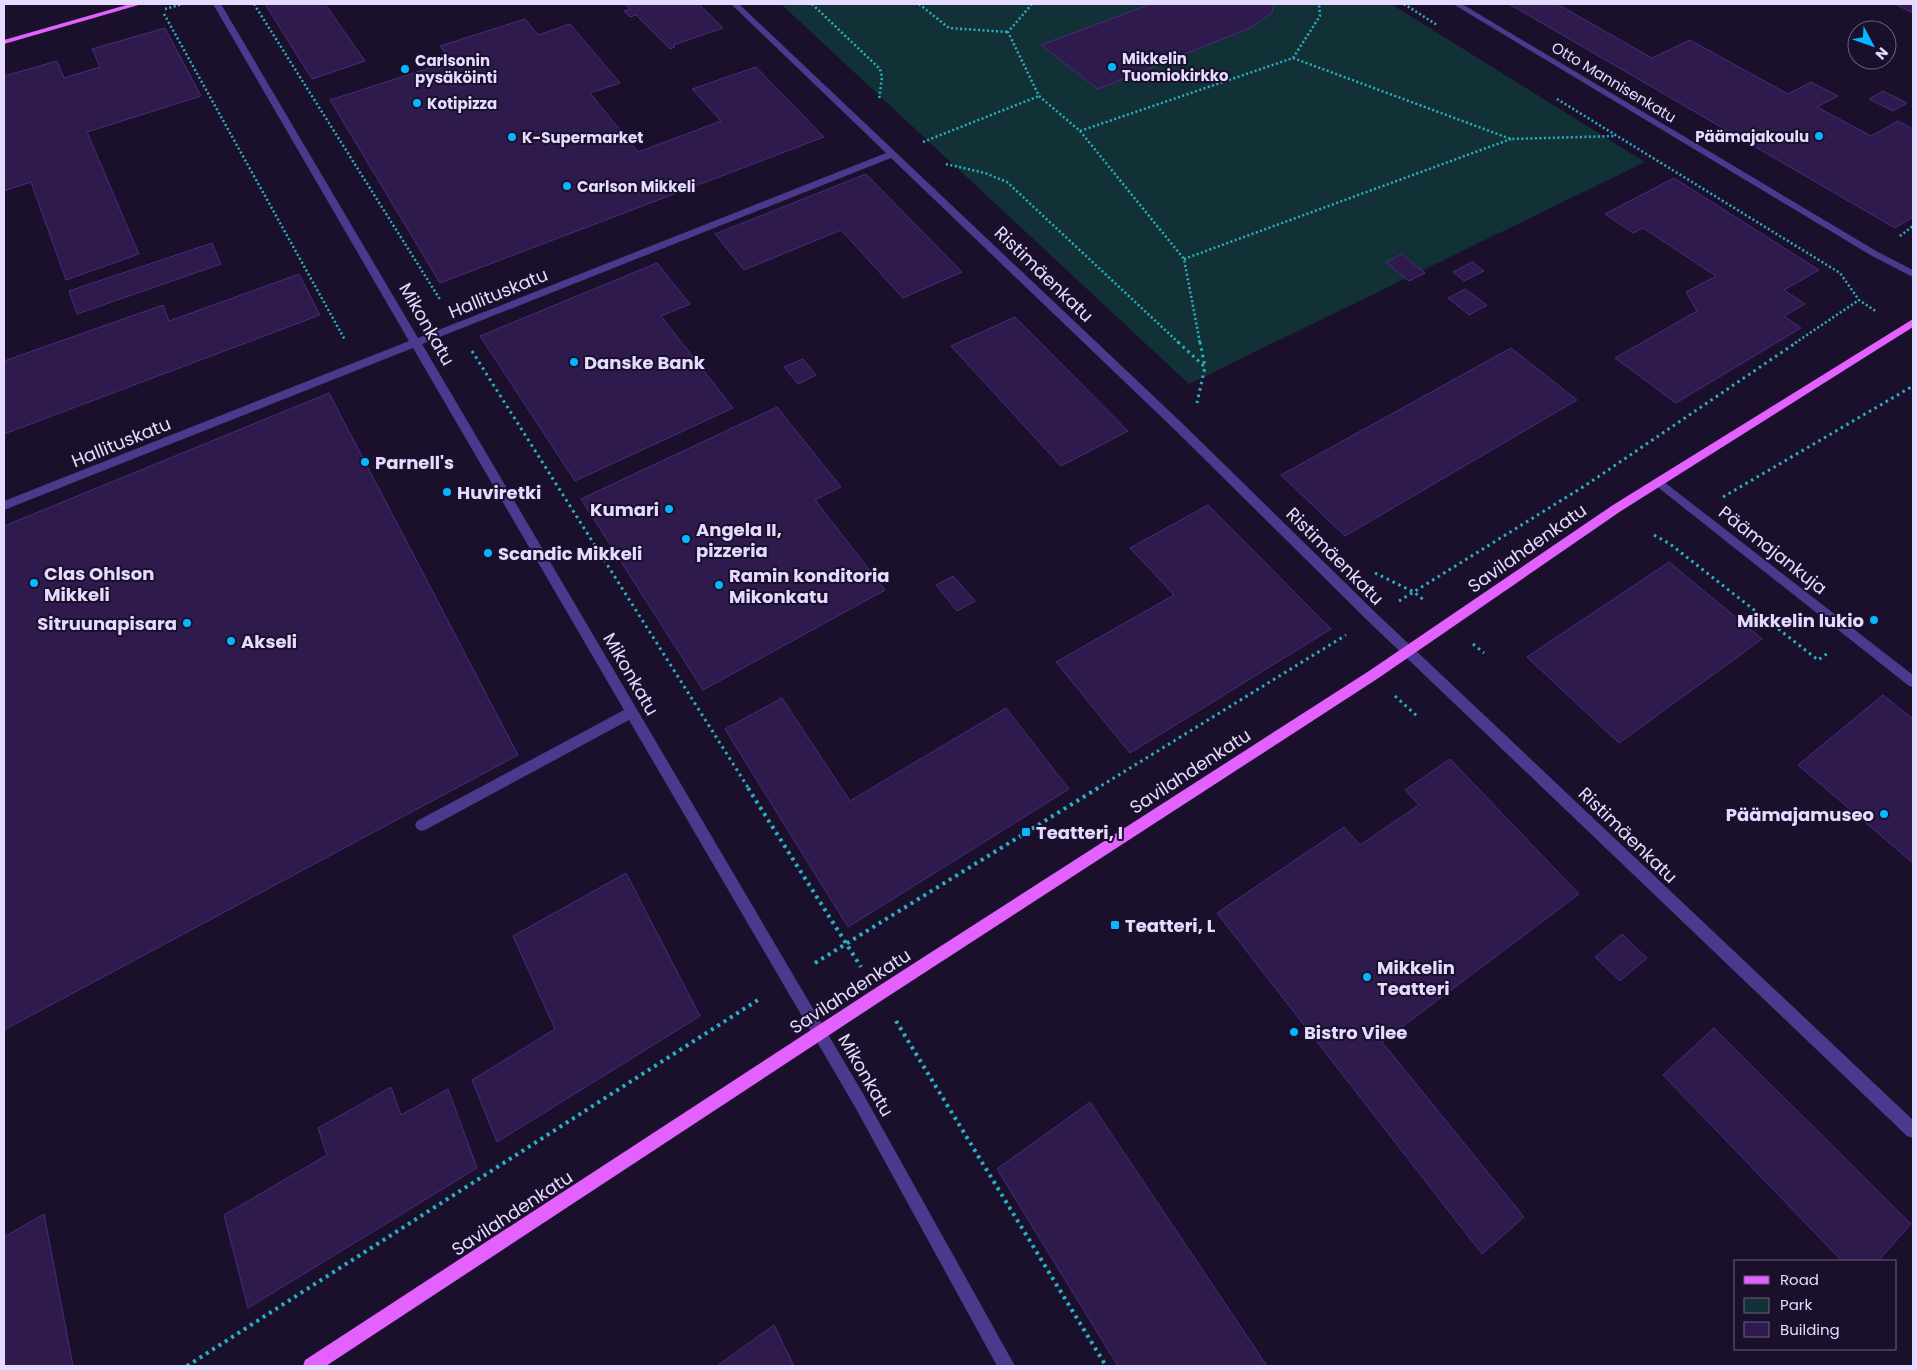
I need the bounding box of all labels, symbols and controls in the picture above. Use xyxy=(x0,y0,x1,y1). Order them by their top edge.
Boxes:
north arrow xyxy=(1847,20,1897,70)
street label: Otto Mannisenkatu xyxy=(1548,36,1680,128)
text: N xyxy=(1871,43,1893,64)
place label: Mikkelin Tuomiokirkko xyxy=(1122,48,1229,86)
place label: Carlsonin pysäköinti xyxy=(415,50,497,88)
marker: Mikkelin Tuomiokirkko xyxy=(1106,61,1118,73)
marker: Carlsonin pysäköinti xyxy=(399,63,411,75)
place label: Kotipizza xyxy=(427,93,497,114)
marker: Kotipizza xyxy=(411,97,423,109)
place label: Päämajakoulu xyxy=(1695,126,1809,147)
place label: K-Supermarket xyxy=(522,127,643,148)
marker: Päämajakoulu xyxy=(1813,130,1825,142)
marker: K-Supermarket xyxy=(506,131,518,143)
place label: Carlson Mikkeli xyxy=(577,176,696,197)
marker: Carlson Mikkeli xyxy=(561,180,573,192)
street label: Ristimäenkatu xyxy=(989,220,1099,328)
street label: Hallituskatu xyxy=(445,262,551,324)
street label: Mikonkatu xyxy=(393,278,461,370)
place label: Danske Bank xyxy=(584,350,706,375)
marker: Danske Bank xyxy=(568,356,580,368)
street label: Hallituskatu xyxy=(68,411,174,473)
place label: Parnell's xyxy=(375,450,454,475)
marker: Parnell's xyxy=(359,456,371,468)
place label: Huviretki xyxy=(457,480,541,505)
marker: Huviretki xyxy=(441,486,453,498)
place label: Kumari xyxy=(590,497,659,522)
street label: Savilahdenkatu xyxy=(1463,498,1591,598)
street label: Päämajankuja xyxy=(1714,500,1832,600)
street label: Ristimäenkatu xyxy=(1281,502,1389,610)
marker: Kumari xyxy=(663,503,675,515)
place label: Angela II, pizzeria xyxy=(696,517,782,563)
marker: Angela II, pizzeria xyxy=(680,533,692,545)
place label: Scandic Mikkeli xyxy=(498,541,642,566)
marker: Scandic Mikkeli xyxy=(482,547,494,559)
place label: Clas Ohlson Mikkeli xyxy=(44,561,154,607)
place label: Ramin konditoria Mikonkatu xyxy=(729,563,890,609)
marker: Clas Ohlson Mikkeli xyxy=(28,577,40,589)
marker: Ramin konditoria Mikonkatu xyxy=(713,579,725,591)
place label: Mikkelin lukio xyxy=(1737,608,1864,633)
place label: Sitruunapisara xyxy=(37,611,177,636)
marker: Mikkelin lukio xyxy=(1868,614,1880,626)
marker: Sitruunapisara xyxy=(181,617,193,629)
street label: Mikonkatu xyxy=(597,628,665,720)
place label: Akseli xyxy=(241,629,297,654)
marker: Akseli xyxy=(225,635,237,647)
street label: Savilahdenkatu xyxy=(1125,722,1255,820)
street label: Ristimäenkatu xyxy=(1573,781,1683,889)
place label: Päämajamuseo xyxy=(1726,802,1874,827)
marker: Päämajamuseo xyxy=(1878,808,1890,820)
place label: Teatteri, I xyxy=(1036,820,1123,845)
marker: Teatteri, I xyxy=(1020,826,1032,838)
place label: Teatteri, L xyxy=(1125,913,1216,938)
marker: Teatteri, L xyxy=(1109,919,1121,931)
street label: Savilahdenkatu xyxy=(785,942,915,1040)
place label: Mikkelin Teatteri xyxy=(1377,955,1455,1001)
marker: Mikkelin Teatteri xyxy=(1361,971,1373,983)
place label: Bistro Vilee xyxy=(1304,1020,1407,1045)
marker: Bistro Vilee xyxy=(1288,1026,1300,1038)
street label: Mikonkatu xyxy=(832,1029,900,1121)
street label: Savilahdenkatu xyxy=(447,1164,577,1262)
legend xyxy=(1734,1260,1897,1350)
text: Road xyxy=(1780,1269,1819,1290)
text: Park xyxy=(1780,1294,1812,1315)
text: Building xyxy=(1780,1319,1840,1340)

